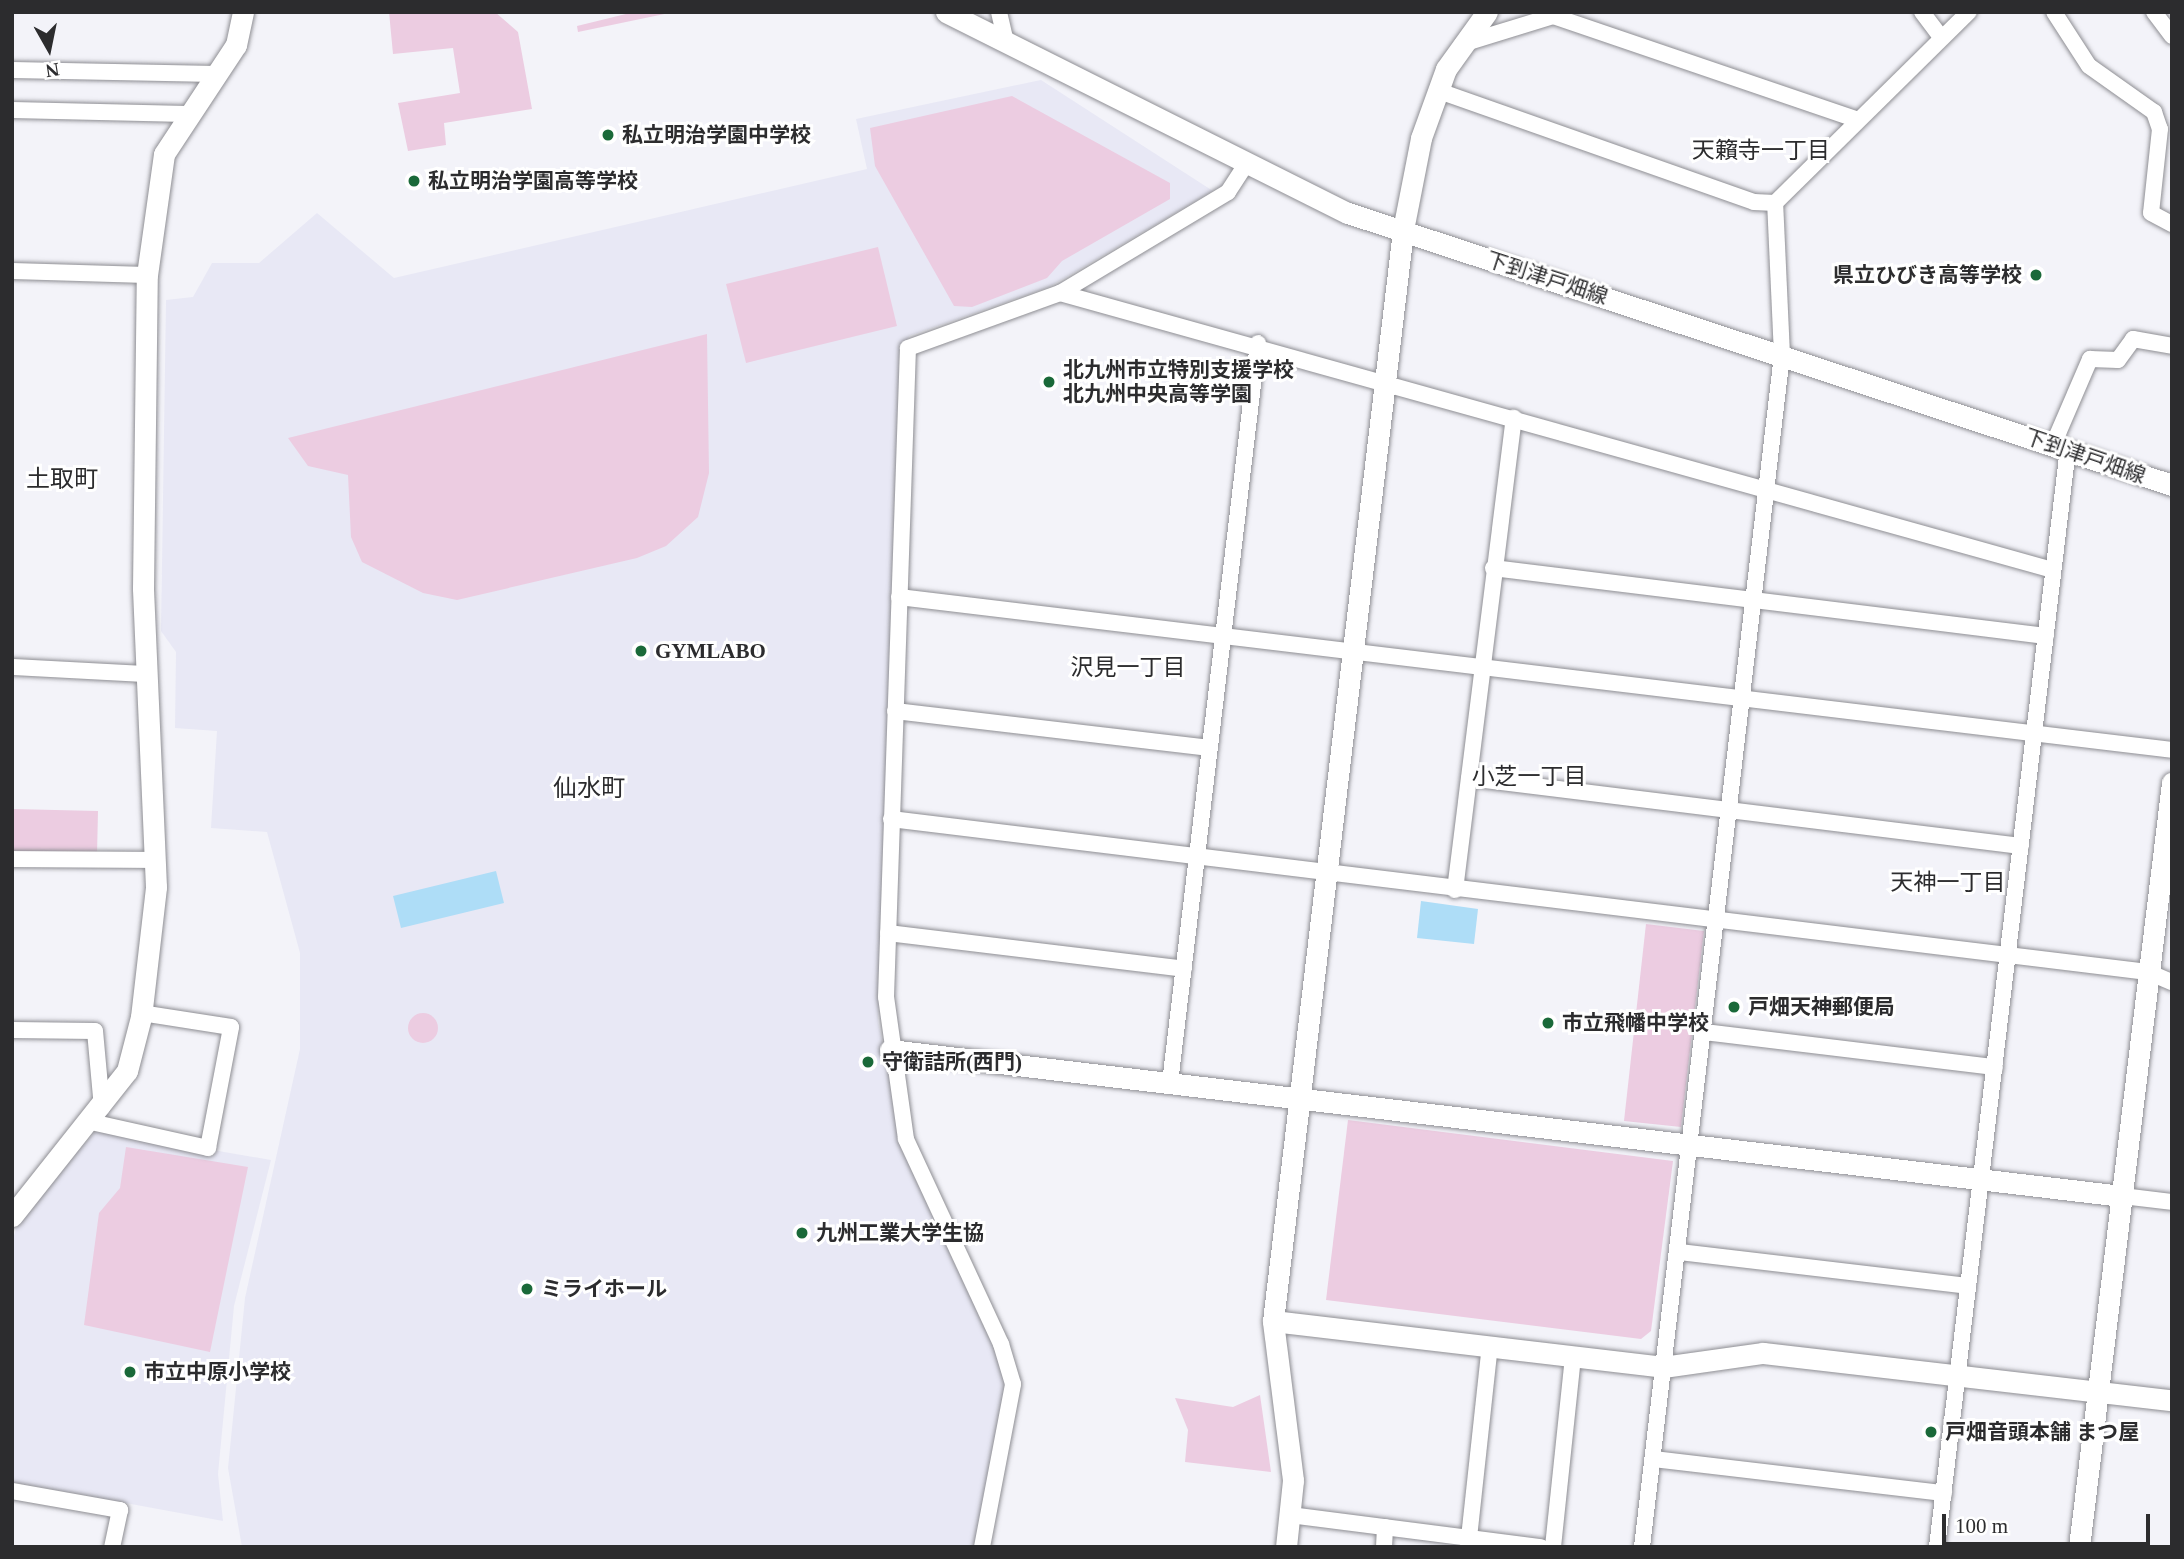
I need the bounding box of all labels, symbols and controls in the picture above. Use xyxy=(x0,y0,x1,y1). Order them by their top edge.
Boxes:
north arrow xyxy=(14,14,84,84)
text: N xyxy=(44,59,61,82)
place label: 私立明治学園中学校 xyxy=(622,122,811,148)
marker: 私立明治学園中学校 xyxy=(600,127,616,143)
district label: 天籟寺一丁目 xyxy=(1692,137,1830,165)
place label: 私立明治学園高等学校 xyxy=(428,168,638,194)
marker: 私立明治学園高等学校 xyxy=(406,173,422,189)
street label: 下到津戸畑線 xyxy=(1483,247,1611,309)
place label: 県立ひびき高等学校 xyxy=(1833,262,2022,288)
marker: 県立ひびき高等学校 xyxy=(2028,267,2044,283)
place label: 北九州市立特別支援学校 北九州中央高等学園 xyxy=(1063,357,1294,407)
marker: 北九州市立特別支援学校 北九州中央高等学園 xyxy=(1041,374,1057,390)
street label: 下到津戸畑線 xyxy=(2021,424,2149,488)
district label: 土取町 xyxy=(26,466,98,494)
place label: GYMLABO xyxy=(655,638,766,664)
marker: GYMLABO xyxy=(633,643,649,659)
district label: 沢見一丁目 xyxy=(1071,654,1185,682)
district label: 小芝一丁目 xyxy=(1472,763,1586,791)
district label: 仙水町 xyxy=(553,775,625,803)
district label: 天神一丁目 xyxy=(1891,869,2005,897)
place label: 戸畑天神郵便局 xyxy=(1748,994,1895,1020)
marker: 戸畑天神郵便局 xyxy=(1726,999,1742,1015)
place label: 市立飛幡中学校 xyxy=(1562,1010,1709,1036)
marker: 市立飛幡中学校 xyxy=(1540,1015,1556,1031)
place label: 守衛詰所(西門) xyxy=(882,1049,1022,1075)
marker: 守衛詰所(西門) xyxy=(860,1054,876,1070)
place label: 九州工業大学生協 xyxy=(816,1220,984,1246)
marker: 九州工業大学生協 xyxy=(794,1225,810,1241)
place label: ミライホール xyxy=(541,1276,667,1302)
marker: ミライホール xyxy=(519,1281,535,1297)
place label: 市立中原小学校 xyxy=(144,1359,291,1385)
marker: 市立中原小学校 xyxy=(122,1364,138,1380)
place label: 戸畑音頭本舗 まつ屋 xyxy=(1945,1419,2139,1445)
marker: 戸畑音頭本舗 まつ屋 xyxy=(1923,1424,1939,1440)
scale bar xyxy=(1946,1500,2154,1544)
text: 100 m xyxy=(1955,1514,2008,1538)

